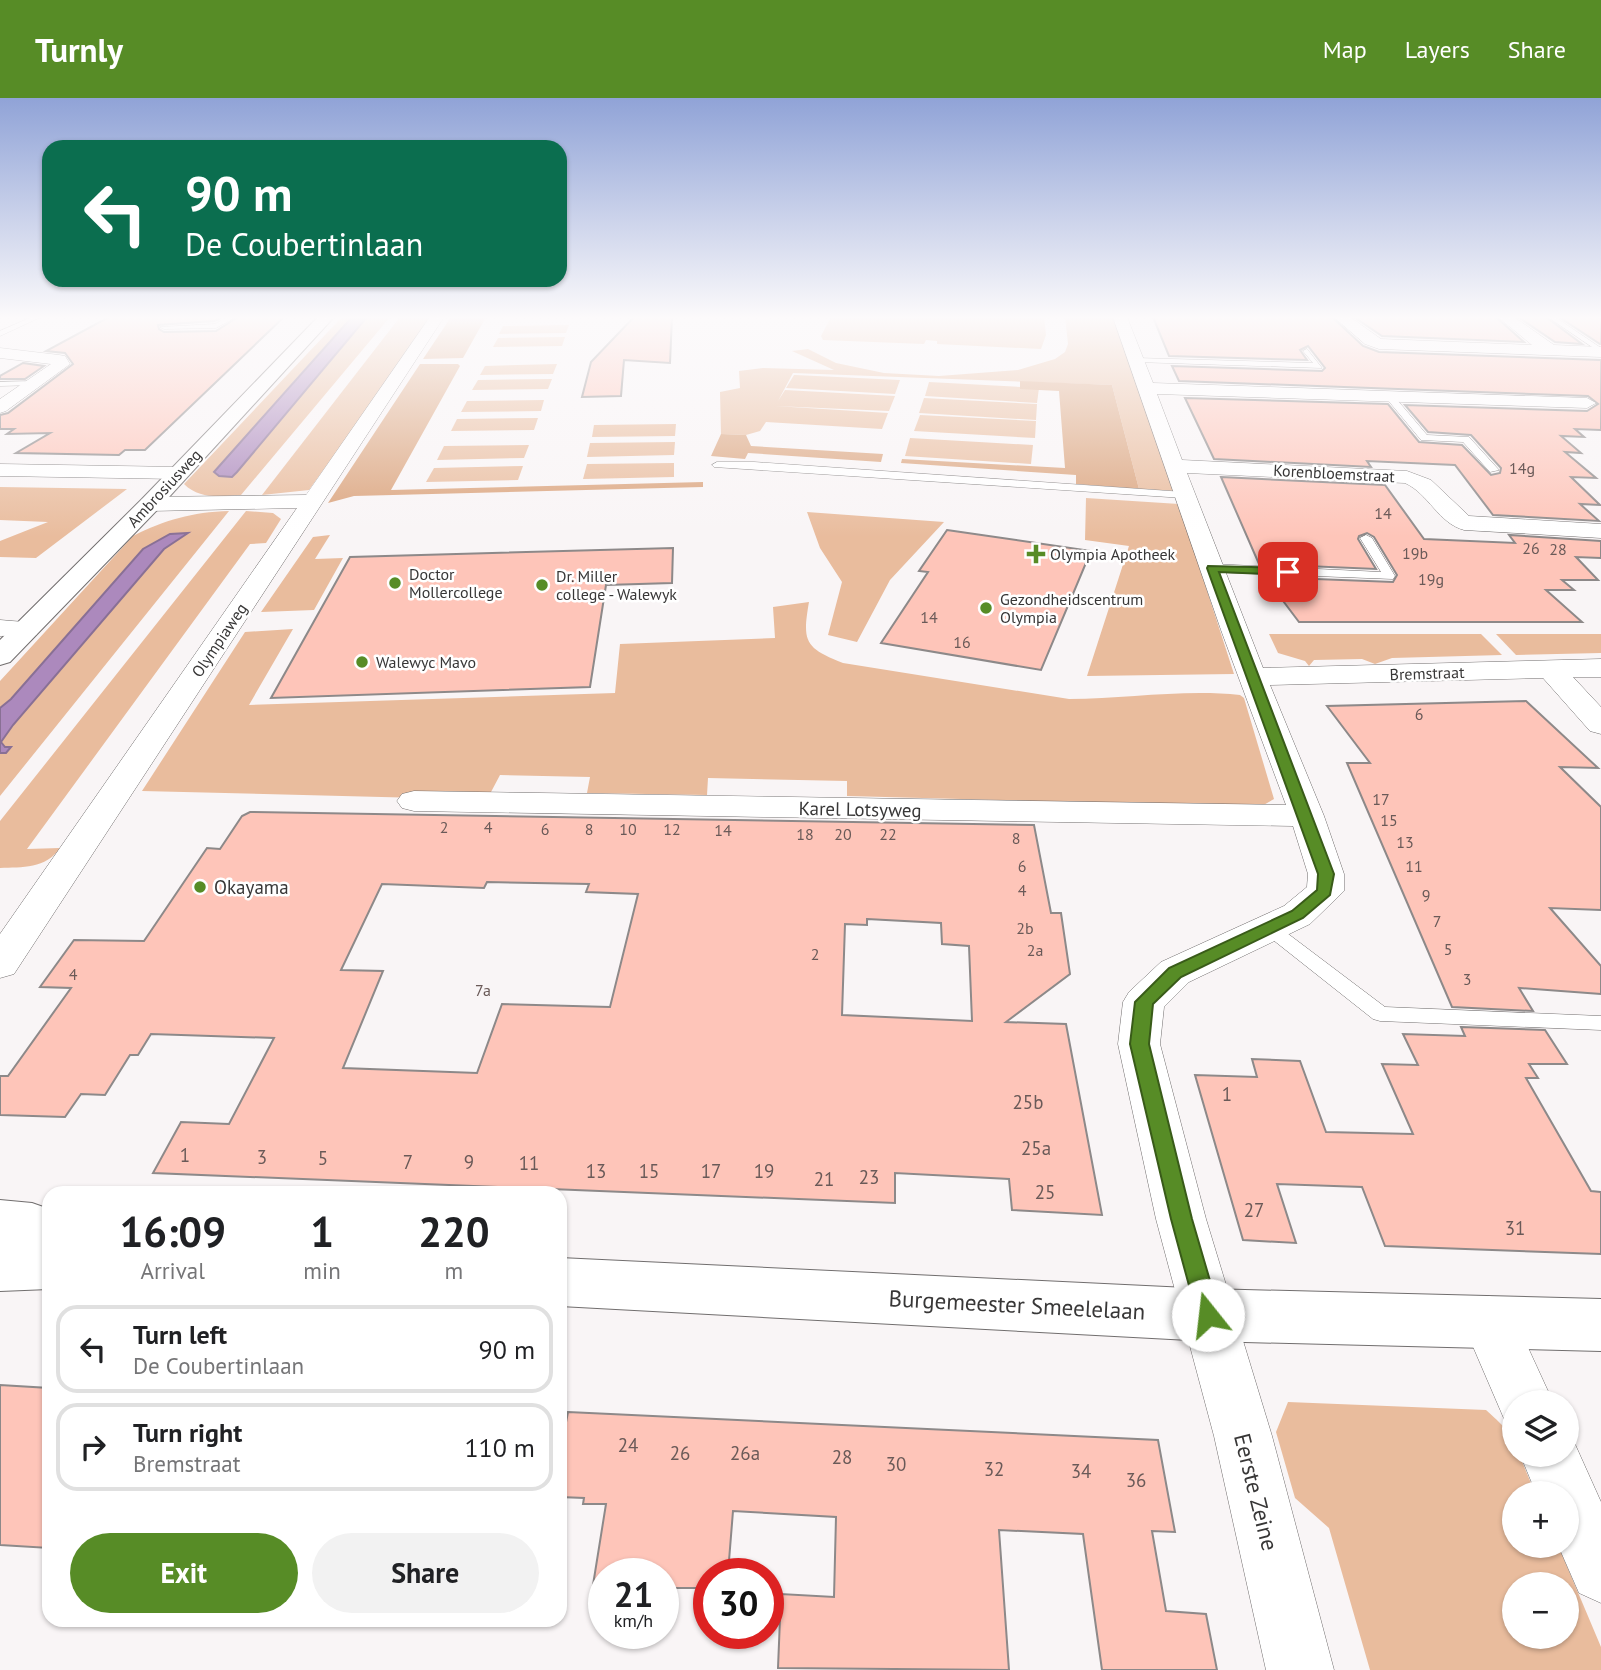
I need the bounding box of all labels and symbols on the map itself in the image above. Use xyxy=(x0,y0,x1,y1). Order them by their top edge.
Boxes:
street label: Ambrosiusweg xyxy=(123,445,205,531)
house number: 14g xyxy=(1509,458,1535,478)
street label: Korenbloemstraat xyxy=(1273,460,1396,486)
house number: 14 xyxy=(1374,503,1392,523)
house number: 26 xyxy=(1522,538,1540,558)
house number: 28 xyxy=(1549,539,1567,559)
pin xyxy=(1258,542,1318,602)
house number: 19b xyxy=(1402,543,1428,563)
place label: Olympia Apotheek xyxy=(1050,544,1176,564)
marker: Olympia Apotheek xyxy=(1028,546,1044,562)
place label: Doctor Mollercollege xyxy=(409,564,503,602)
place label: Dr. Miller college - Walewyk xyxy=(556,566,677,604)
house number: 19g xyxy=(1418,569,1444,589)
marker: Doctor Mollercollege xyxy=(387,575,403,591)
marker: Dr. Miller college - Walewyk xyxy=(534,577,550,593)
place label: Gezondheidscentrum Olympia xyxy=(1000,589,1143,627)
street label: Olympiaweg xyxy=(187,599,251,681)
marker: Gezondheidscentrum Olympia xyxy=(978,600,994,616)
house number: 14 xyxy=(920,607,938,627)
house number: 16 xyxy=(953,632,971,652)
place label: Walewyc Mavo xyxy=(376,652,476,672)
marker: Walewyc Mavo xyxy=(354,654,370,670)
street label: Bremstraat xyxy=(1389,662,1465,684)
house number: 6 xyxy=(1415,704,1423,724)
house number: 17 xyxy=(1372,789,1390,809)
street label: Karel Lotsyweg xyxy=(798,796,922,822)
house number: 15 xyxy=(1380,810,1398,830)
house number: 2 xyxy=(440,817,448,837)
house number: 4 xyxy=(484,817,493,837)
house number: 6 xyxy=(541,819,549,839)
house number: 8 xyxy=(585,819,593,839)
house number: 10 xyxy=(619,819,637,839)
house number: 12 xyxy=(663,819,681,839)
house number: 14 xyxy=(714,820,732,840)
house number: 18 xyxy=(796,824,814,844)
house number: 20 xyxy=(834,824,852,844)
house number: 22 xyxy=(879,824,897,844)
house number: 8 xyxy=(1012,828,1020,848)
house number: 13 xyxy=(1396,832,1414,852)
house number: 6 xyxy=(1018,856,1026,876)
house number: 11 xyxy=(1405,856,1423,876)
place label: Okayama xyxy=(214,875,289,899)
marker: Okayama xyxy=(192,879,208,895)
house number: 4 xyxy=(1018,880,1027,900)
house number: 9 xyxy=(1422,885,1430,905)
house number: 7 xyxy=(1433,911,1441,931)
house number: 2b xyxy=(1016,918,1034,938)
house number: 5 xyxy=(1444,939,1452,959)
house number: 2a xyxy=(1027,940,1043,960)
house number: 2 xyxy=(811,944,819,964)
house number: 4 xyxy=(69,964,78,984)
house number: 3 xyxy=(1463,969,1471,989)
house number: 7a xyxy=(475,980,491,1000)
house number: 1 xyxy=(1222,1082,1232,1106)
house number: 25b xyxy=(1013,1090,1043,1114)
house number: 25a xyxy=(1021,1136,1051,1160)
house number: 1 xyxy=(180,1143,190,1167)
house number: 3 xyxy=(257,1145,267,1169)
house number: 5 xyxy=(318,1146,328,1170)
house number: 7 xyxy=(403,1150,413,1174)
house number: 9 xyxy=(464,1150,474,1174)
house number: 11 xyxy=(519,1151,539,1175)
house number: 13 xyxy=(586,1159,606,1183)
house number: 15 xyxy=(639,1159,659,1183)
house number: 17 xyxy=(701,1159,721,1183)
house number: 19 xyxy=(754,1159,774,1183)
house number: 23 xyxy=(859,1165,879,1189)
house number: 21 xyxy=(814,1167,834,1191)
house number: 25 xyxy=(1035,1180,1055,1204)
house number: 27 xyxy=(1244,1198,1264,1222)
house number: 31 xyxy=(1505,1216,1525,1240)
position arrow xyxy=(1171,1278,1245,1352)
street label: Burgemeester Smeelelaan xyxy=(888,1283,1146,1326)
street label: Eerste Zeine xyxy=(1228,1430,1285,1554)
house number: 24 xyxy=(618,1433,638,1457)
house number: 26 xyxy=(670,1441,690,1465)
house number: 26a xyxy=(730,1441,760,1465)
house number: 28 xyxy=(832,1445,852,1469)
house number: 30 xyxy=(886,1452,906,1476)
house number: 32 xyxy=(984,1457,1004,1481)
house number: 34 xyxy=(1071,1459,1091,1483)
house number: 36 xyxy=(1126,1468,1146,1492)
speed limit sign: 30 xyxy=(693,1558,784,1649)

